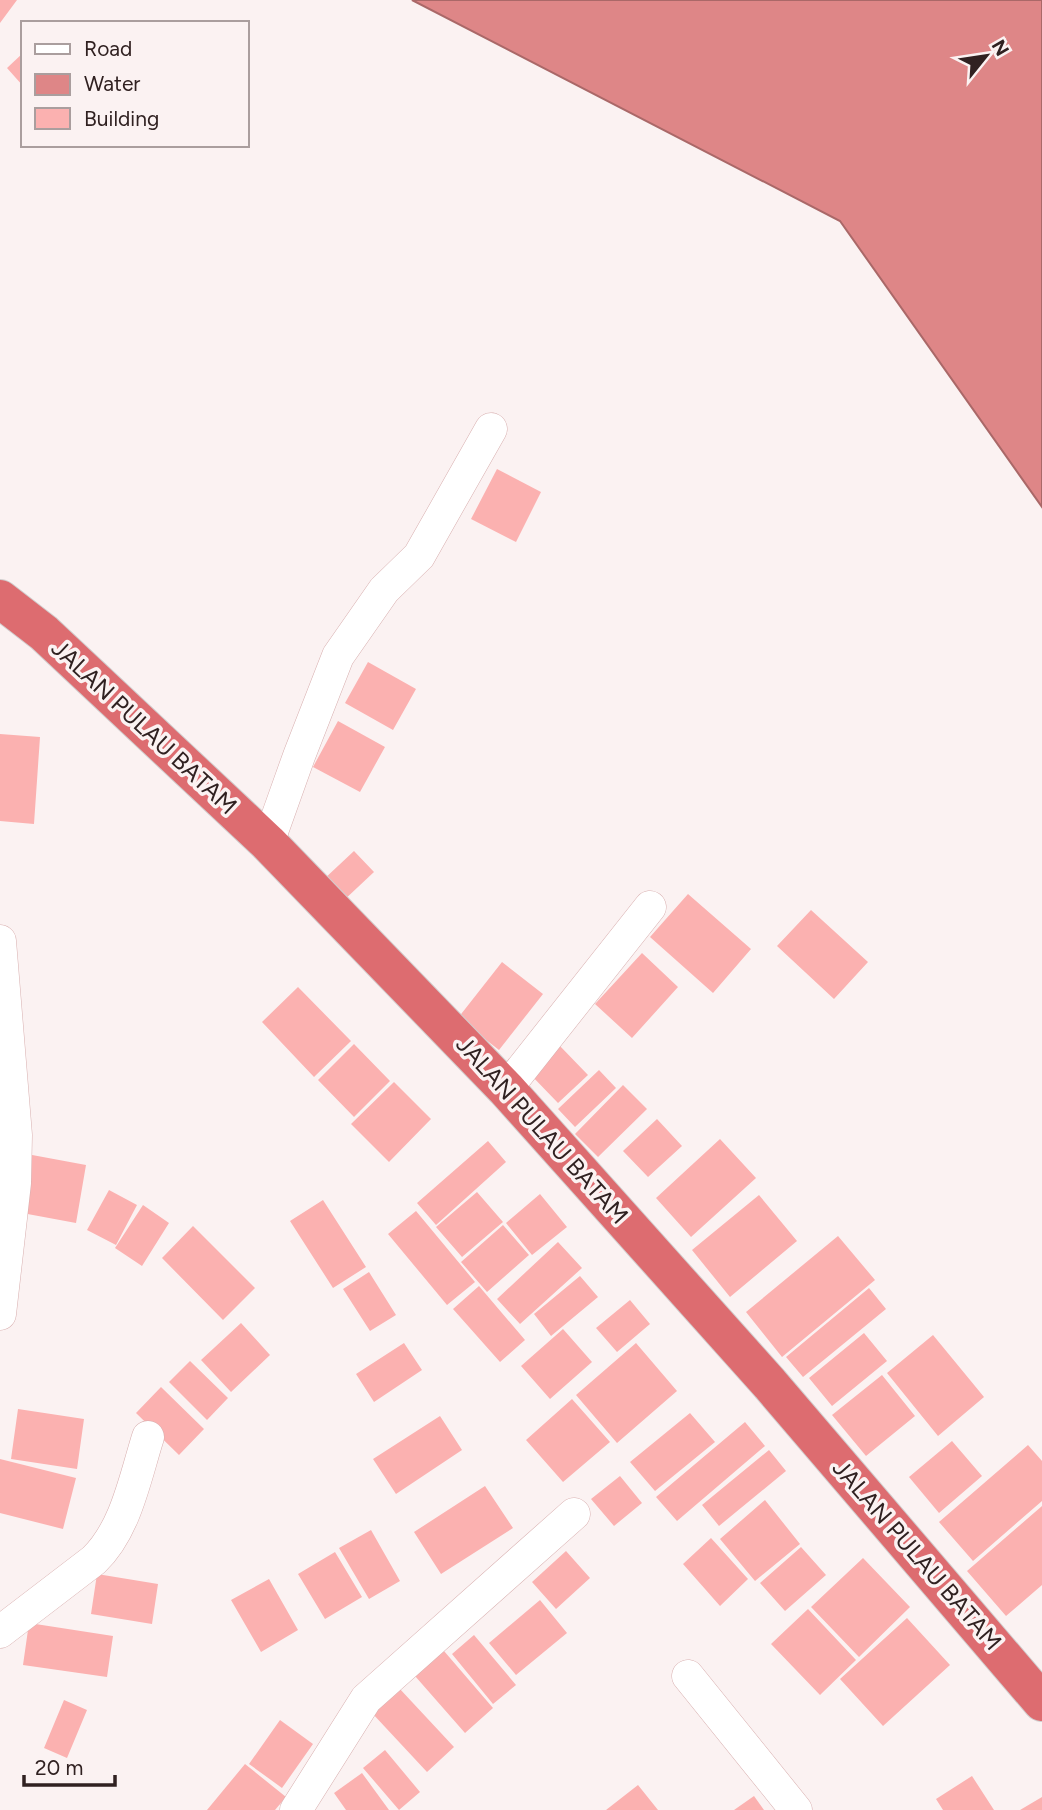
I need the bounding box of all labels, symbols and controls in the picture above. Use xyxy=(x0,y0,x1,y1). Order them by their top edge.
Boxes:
legend xyxy=(21,21,248,147)
north arrow xyxy=(951,21,1021,91)
text: Road xyxy=(84,36,132,61)
text: N xyxy=(987,36,1014,60)
text: Water xyxy=(84,71,140,96)
text: Building xyxy=(84,106,159,131)
street label: JALAN PULAU BATAM xyxy=(46,633,243,820)
street label: JALAN PULAU BATAM xyxy=(450,1030,634,1230)
street label: JALAN PULAU BATAM xyxy=(827,1453,1008,1656)
scale bar xyxy=(24,1744,116,1788)
text: 20 m xyxy=(35,1755,83,1780)

